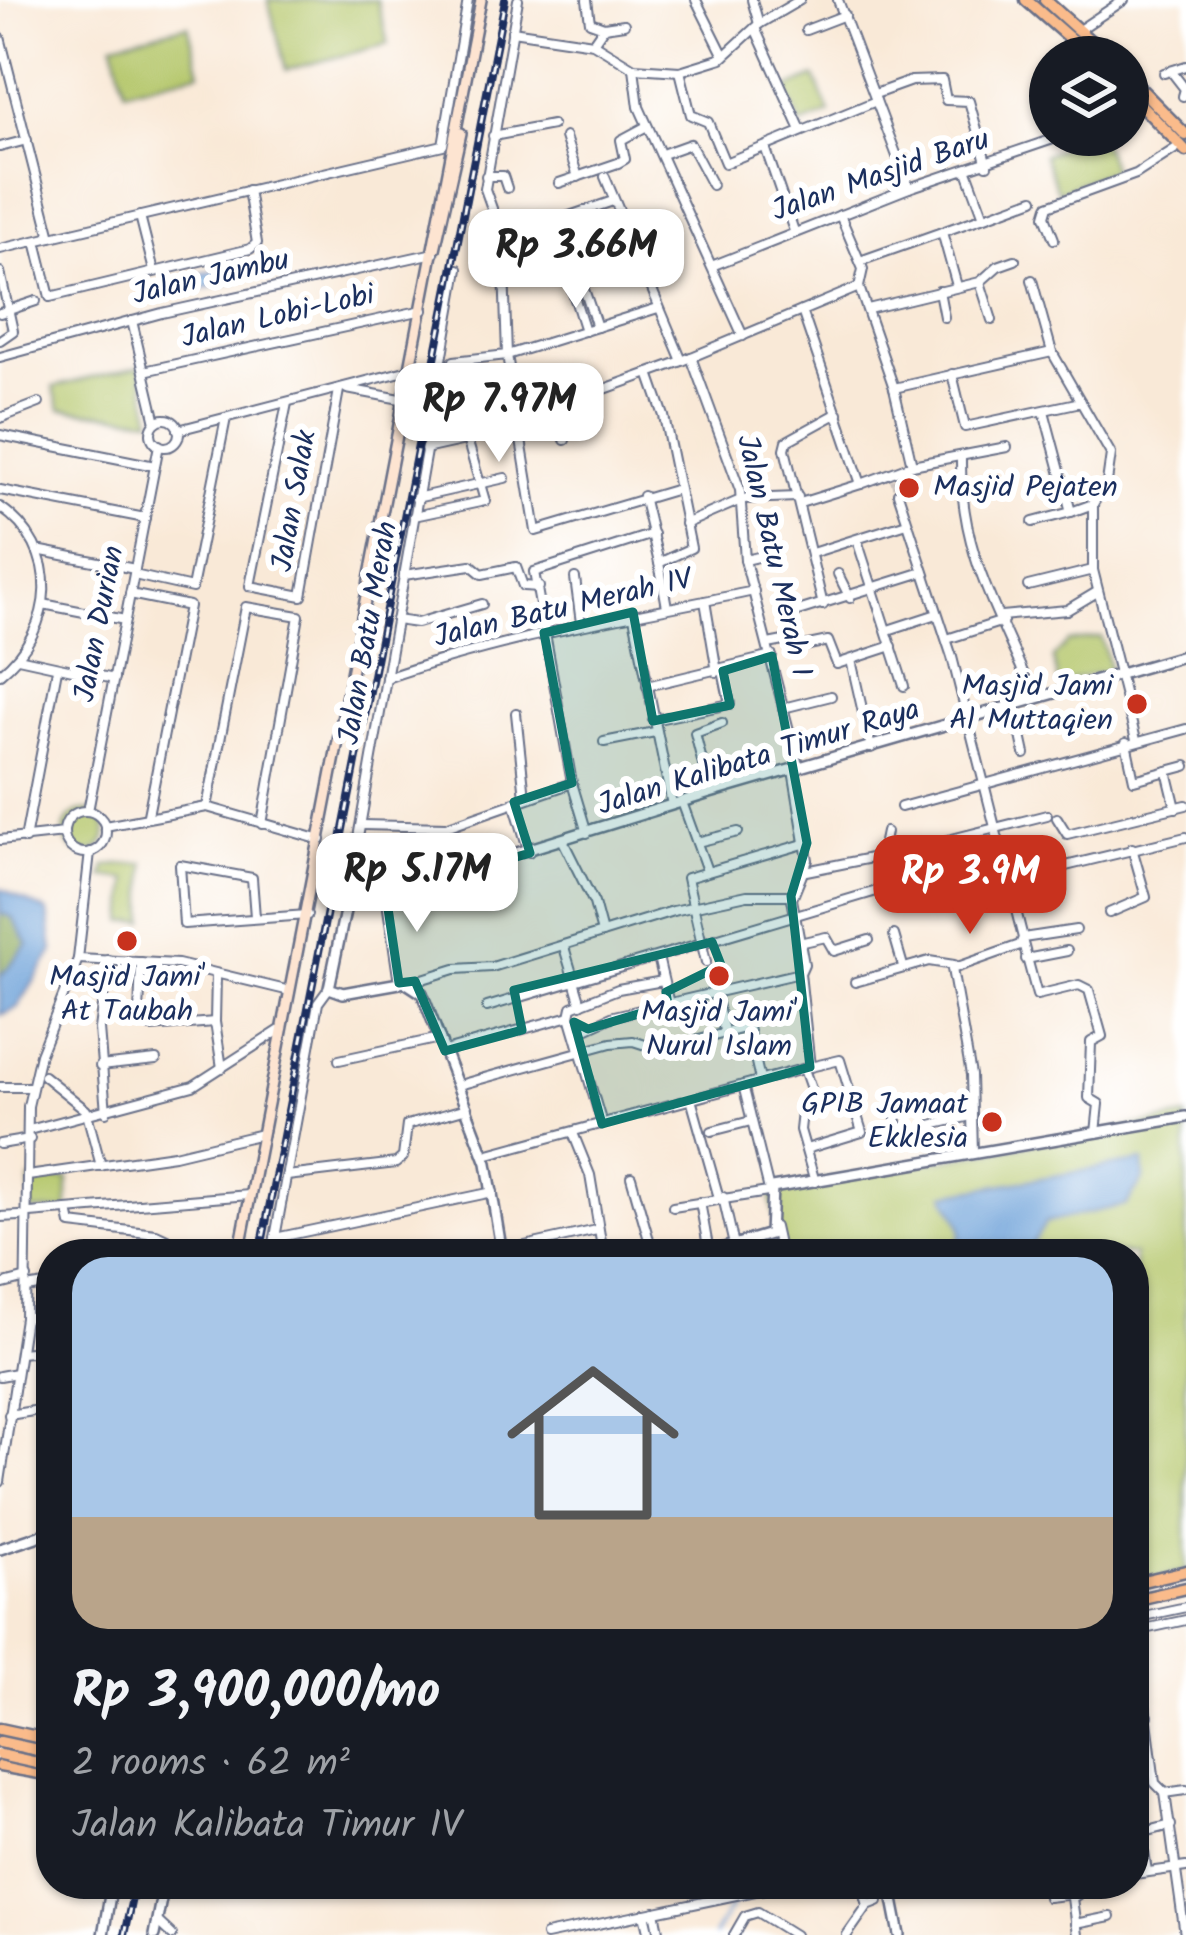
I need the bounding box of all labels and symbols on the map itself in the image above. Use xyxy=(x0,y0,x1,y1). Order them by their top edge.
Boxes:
street label: Jalan Masjid Baru xyxy=(766,116,996,236)
pin: Rp 3.66M xyxy=(452,209,700,311)
street label: Jalan Jambu xyxy=(128,237,294,319)
street label: Jalan Lobi-Lobi xyxy=(177,271,381,363)
pin: Rp 7.97M xyxy=(375,363,623,465)
street label: Jalan Salak xyxy=(259,425,331,576)
street label: Jalan Batu Merah I xyxy=(722,430,824,682)
place label: Masjid Pejaten xyxy=(933,464,1118,512)
marker: Masjid Pejaten xyxy=(896,475,922,501)
street label: Jalan Batu Merah xyxy=(326,518,412,748)
street label: Jalan Durian xyxy=(61,542,139,706)
street label: Jalan Batu Merah IV xyxy=(429,556,699,662)
place label: Masjid Jami Al Muttaqien xyxy=(949,663,1115,745)
street label: Jalan Kalibata Timur Raya xyxy=(592,686,926,830)
marker: Masjid Jami Al Muttaqien xyxy=(1124,691,1150,717)
pin: Rp 5.17M xyxy=(293,833,541,935)
pin: Rp 3.9M xyxy=(859,835,1081,937)
marker: Masjid Jami' At Taubah xyxy=(114,928,140,954)
place label: Masjid Jami' At Taubah xyxy=(49,954,206,1036)
marker: Masjid Jami' Nurul Islam xyxy=(706,963,732,989)
place label: Masjid Jami' Nurul Islam xyxy=(641,989,798,1071)
place label: GPIB Jamaat Ekklesia xyxy=(801,1081,968,1163)
marker: GPIB Jamaat Ekklesia xyxy=(979,1109,1005,1135)

